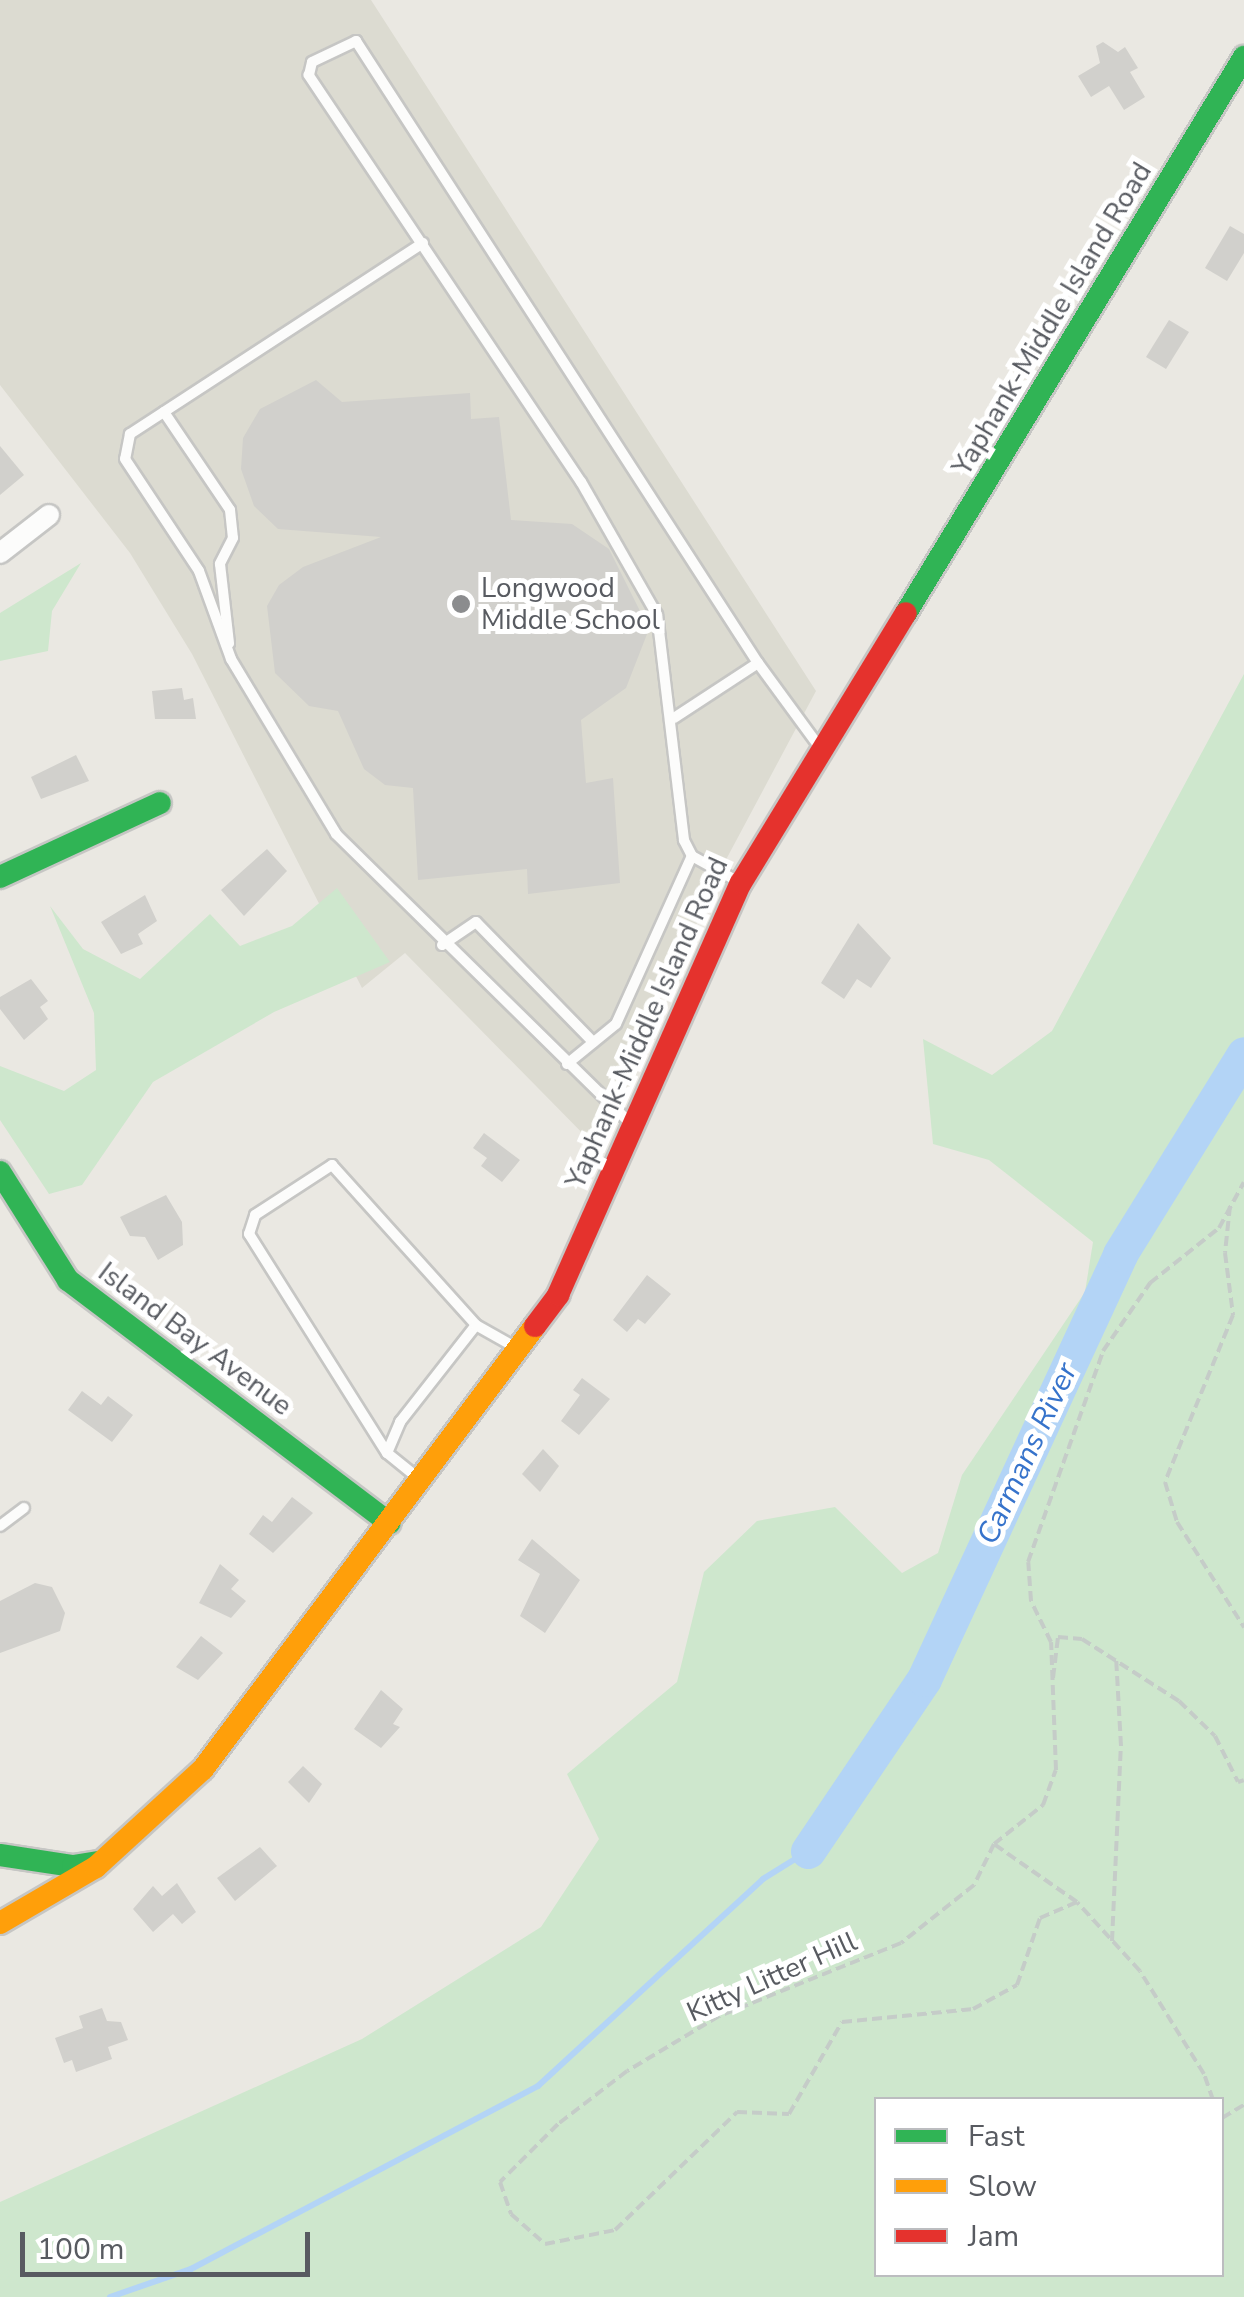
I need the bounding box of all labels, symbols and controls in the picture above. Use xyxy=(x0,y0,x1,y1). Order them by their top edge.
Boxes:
street label: Yaphank-Middle Island Road xyxy=(945,156,1159,482)
place label: Longwood Middle School xyxy=(481,571,660,637)
marker: Longwood Middle School xyxy=(450,593,472,615)
street label: Yaphank-Middle Island Road xyxy=(559,852,735,1194)
street label: Island Bay Avenue xyxy=(92,1255,298,1423)
water label: Carmans River xyxy=(970,1358,1086,1550)
street label: Kitty Litter Hill xyxy=(682,1925,862,2029)
legend xyxy=(874,2097,1224,2277)
text: Fast xyxy=(968,2116,1025,2157)
text: Slow xyxy=(968,2166,1037,2207)
scale bar xyxy=(25,2212,315,2274)
text: Jam xyxy=(968,2216,1019,2257)
text: 100 m xyxy=(37,2229,124,2270)

